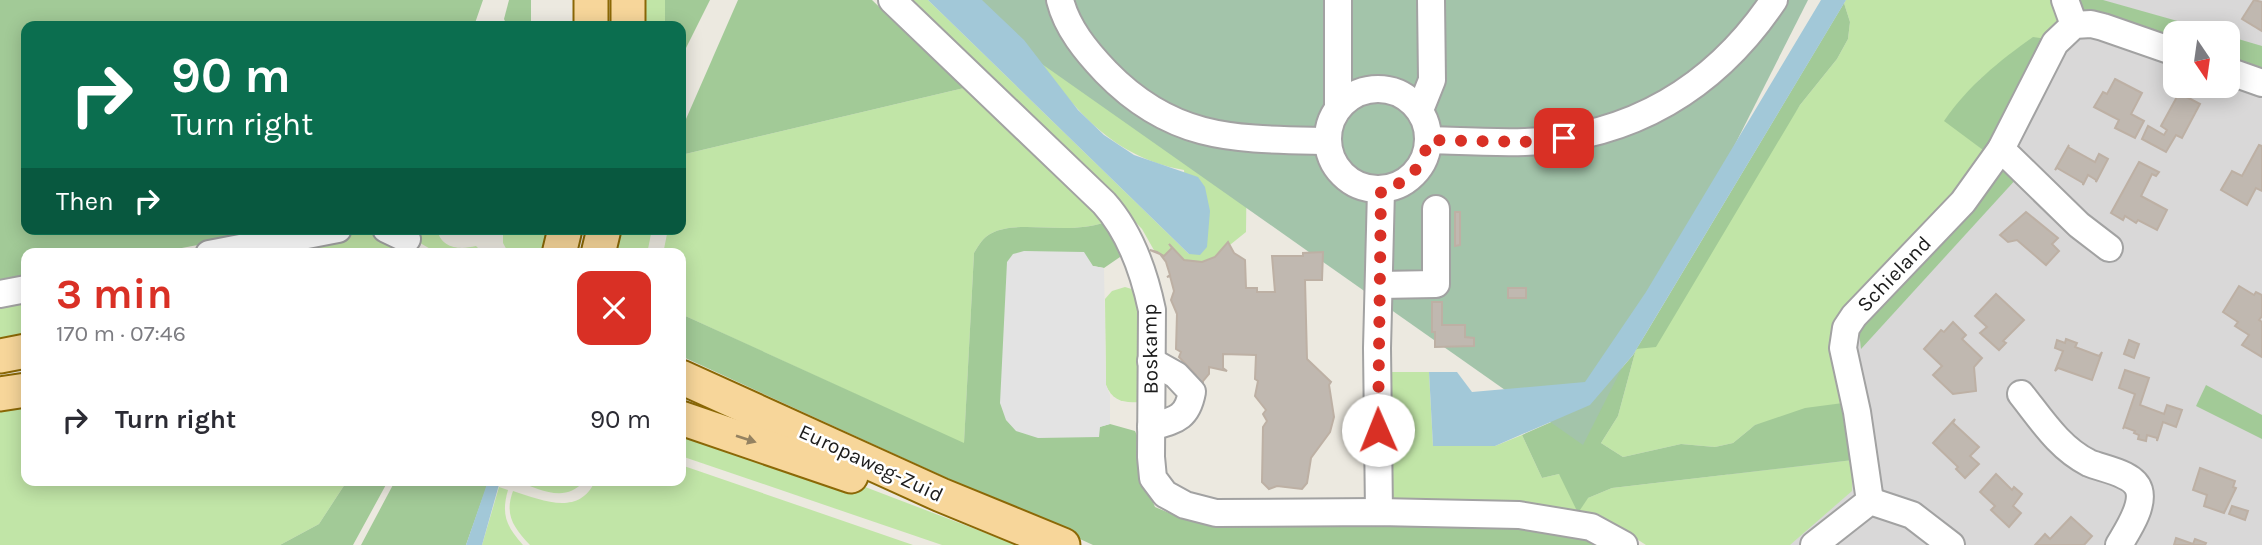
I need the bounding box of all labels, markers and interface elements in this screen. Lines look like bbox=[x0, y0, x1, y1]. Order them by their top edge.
north arrow bbox=[2163, 21, 2240, 98]
map controls bbox=[2163, 21, 2240, 98]
text: 90 m bbox=[171, 47, 291, 104]
icon: right bbox=[56, 49, 147, 140]
text: Turn right bbox=[171, 106, 313, 143]
pin bbox=[1534, 108, 1594, 168]
icon: arrive bbox=[1545, 119, 1583, 157]
icon: right bbox=[128, 182, 166, 220]
text: Then bbox=[56, 186, 114, 217]
street label: Schieland bbox=[1852, 231, 1936, 317]
text: 3 min bbox=[56, 269, 173, 319]
button: close bbox=[577, 271, 651, 345]
street label: Boskamp bbox=[1137, 303, 1163, 395]
text: 170 m · 07:46 bbox=[56, 320, 186, 347]
position arrow bbox=[1341, 393, 1415, 467]
icon: right bbox=[56, 401, 94, 439]
text: Turn right bbox=[115, 404, 236, 435]
text: 90 m bbox=[590, 404, 651, 435]
street label: Europaweg-Zuid bbox=[795, 419, 947, 507]
one-way arrow bbox=[736, 434, 757, 444]

